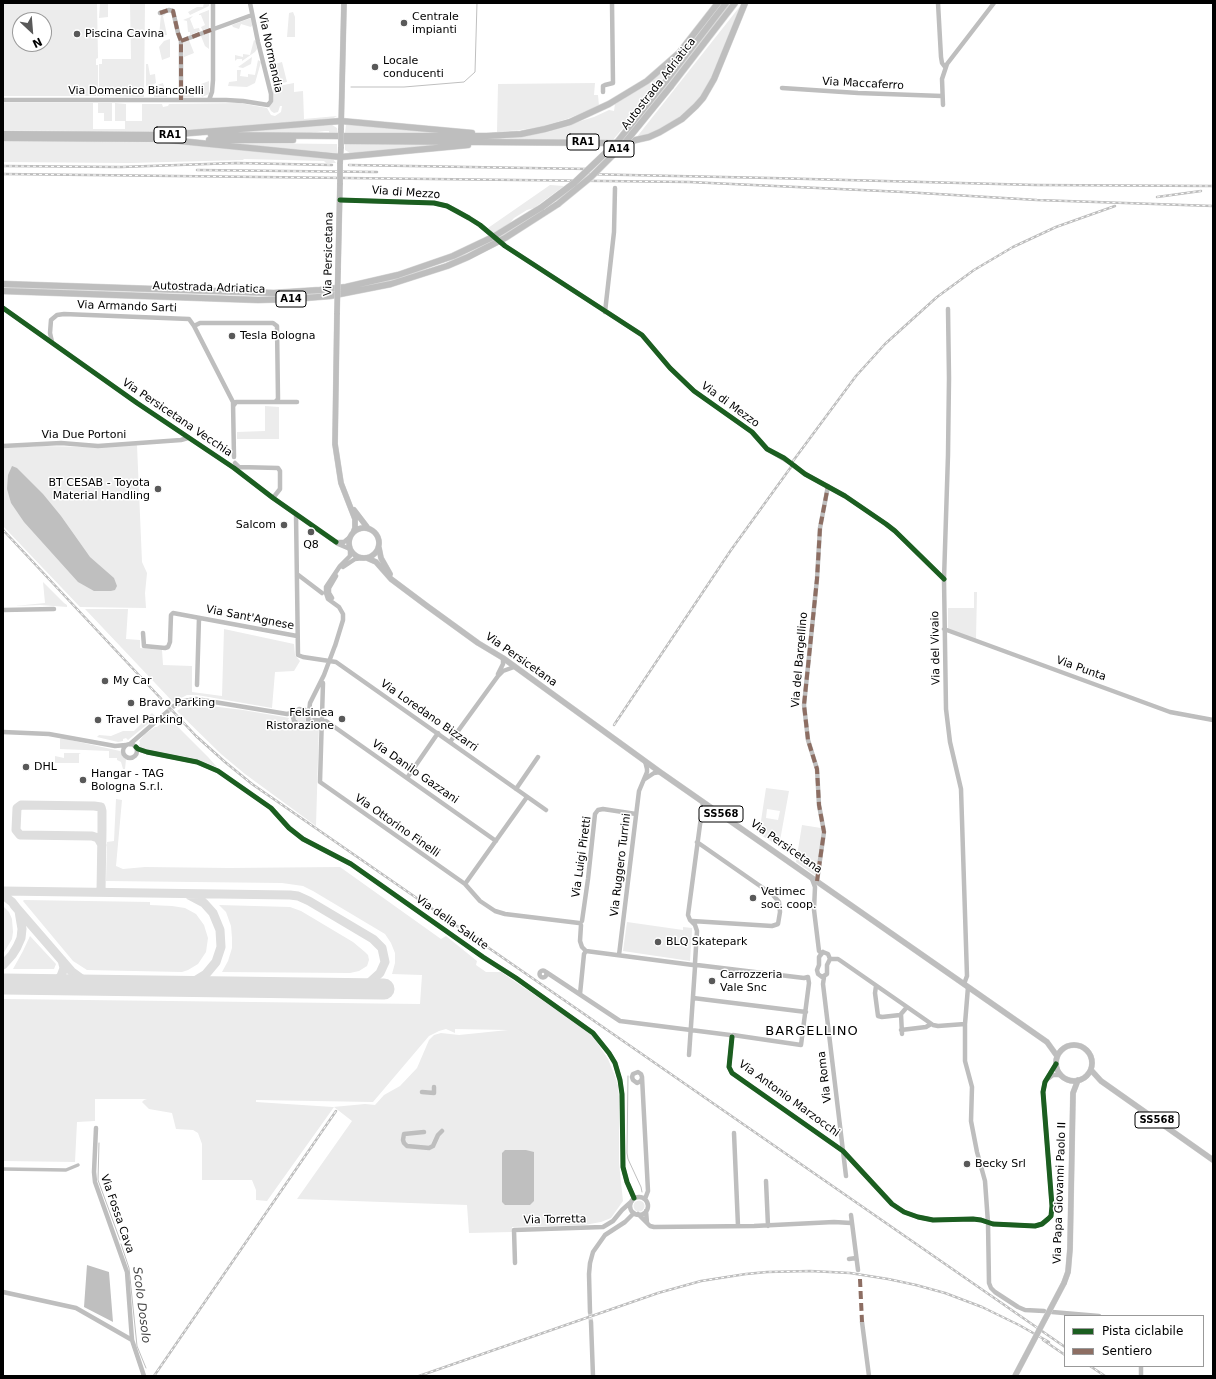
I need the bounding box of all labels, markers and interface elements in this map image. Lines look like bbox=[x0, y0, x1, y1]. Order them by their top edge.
place label: Centrale impianti bbox=[412, 10, 459, 36]
north arrow bbox=[12, 12, 52, 52]
street label: Via Normandia bbox=[255, 12, 285, 94]
marker: Centrale impianti bbox=[399, 18, 409, 28]
place label: Piscina Cavina bbox=[85, 27, 164, 41]
marker: Piscina Cavina bbox=[72, 29, 82, 39]
text: N bbox=[30, 34, 44, 50]
street label: Autostrada Adriatica bbox=[619, 35, 699, 133]
place label: Locale conducenti bbox=[383, 54, 444, 80]
marker: Locale conducenti bbox=[370, 62, 380, 72]
street label: Via Maccaferro bbox=[822, 75, 904, 93]
street label: Via Domenico Biancolelli bbox=[68, 84, 204, 98]
road number: RA1 bbox=[154, 127, 186, 143]
road number: RA1 bbox=[567, 134, 599, 150]
road number: A14 bbox=[604, 141, 634, 157]
street label: Via di Mezzo bbox=[371, 184, 441, 202]
street label: Via Persicetana bbox=[322, 212, 336, 296]
street label: Autostrada Adriatica bbox=[152, 279, 266, 297]
road number: A14 bbox=[276, 291, 306, 307]
street label: Via Armando Sarti bbox=[77, 299, 177, 315]
place label: Tesla Bologna bbox=[240, 329, 315, 343]
marker: Tesla Bologna bbox=[227, 331, 237, 341]
street label: Via Persicetana Vecchia bbox=[119, 376, 235, 460]
street label: Via di Mezzo bbox=[698, 379, 762, 431]
street label: Via Due Portoni bbox=[42, 428, 126, 442]
place label: BT CESAB - Toyota Material Handling bbox=[49, 476, 150, 502]
marker: BT CESAB - Toyota Material Handling bbox=[153, 484, 163, 494]
place label: Salcom bbox=[236, 518, 276, 532]
marker: Salcom bbox=[279, 520, 289, 530]
marker: Q8 bbox=[306, 527, 316, 537]
place label: Q8 bbox=[303, 538, 319, 552]
street label: Via Sant'Agnese bbox=[205, 603, 295, 633]
street label: Via del Vivaio bbox=[929, 611, 943, 685]
street label: Via del Bargellino bbox=[789, 612, 811, 708]
street label: Via Persicetana bbox=[483, 630, 559, 690]
street label: Via Punta bbox=[1054, 654, 1108, 684]
place label: My Car bbox=[113, 674, 151, 688]
marker: My Car bbox=[100, 676, 110, 686]
street label: Via Loredano Bizzarri bbox=[378, 677, 480, 755]
place label: Bravo Parking bbox=[139, 696, 215, 710]
marker: Bravo Parking bbox=[126, 698, 136, 708]
place label: Felsinea Ristorazione bbox=[266, 706, 334, 732]
place label: Travel Parking bbox=[106, 713, 183, 727]
marker: Felsinea Ristorazione bbox=[337, 714, 347, 724]
marker: Travel Parking bbox=[93, 715, 103, 725]
street label: Via Danilo Gazzani bbox=[369, 737, 461, 807]
place label: DHL bbox=[34, 760, 57, 774]
marker: DHL bbox=[21, 762, 31, 772]
place label: Hangar - TAG Bologna S.r.l. bbox=[91, 767, 164, 793]
marker: Hangar - TAG Bologna S.r.l. bbox=[78, 775, 88, 785]
street label: Via Ottorino Finelli bbox=[352, 792, 442, 860]
road number: SS568 bbox=[699, 806, 743, 822]
street label: Via Ruggero Turrini bbox=[608, 813, 634, 917]
street label: Via Luigi Piretti bbox=[570, 815, 594, 899]
street label: Via Persicetana bbox=[748, 817, 824, 877]
place label: Vetimec soc. coop. bbox=[761, 885, 816, 911]
street label: Via della Salute bbox=[413, 893, 491, 953]
marker: Vetimec soc. coop. bbox=[748, 893, 758, 903]
place label: BLQ Skatepark bbox=[666, 935, 747, 949]
marker: BLQ Skatepark bbox=[653, 937, 663, 947]
place label: Carrozzeria Vale Snc bbox=[720, 968, 782, 994]
marker: Carrozzeria Vale Snc bbox=[707, 976, 717, 986]
district label: BARGELLINO bbox=[765, 1024, 859, 1040]
street label: Via Roma bbox=[815, 1050, 835, 1104]
street label: Via Antonio Marzocchi bbox=[736, 1058, 842, 1140]
road number: SS568 bbox=[1135, 1112, 1179, 1128]
street label: Via Papa Giovanni Paolo II bbox=[1051, 1122, 1069, 1264]
place label: Becky Srl bbox=[975, 1157, 1026, 1171]
marker: Becky Srl bbox=[962, 1159, 972, 1169]
street label: Via Fossa Cava bbox=[97, 1173, 137, 1255]
street label: Via Torretta bbox=[523, 1213, 587, 1227]
water label: Scolo Dosolo bbox=[129, 1266, 153, 1344]
legend bbox=[1064, 1315, 1204, 1367]
text: Pista ciclabile bbox=[1102, 1324, 1183, 1338]
text: Sentiero bbox=[1102, 1344, 1152, 1358]

